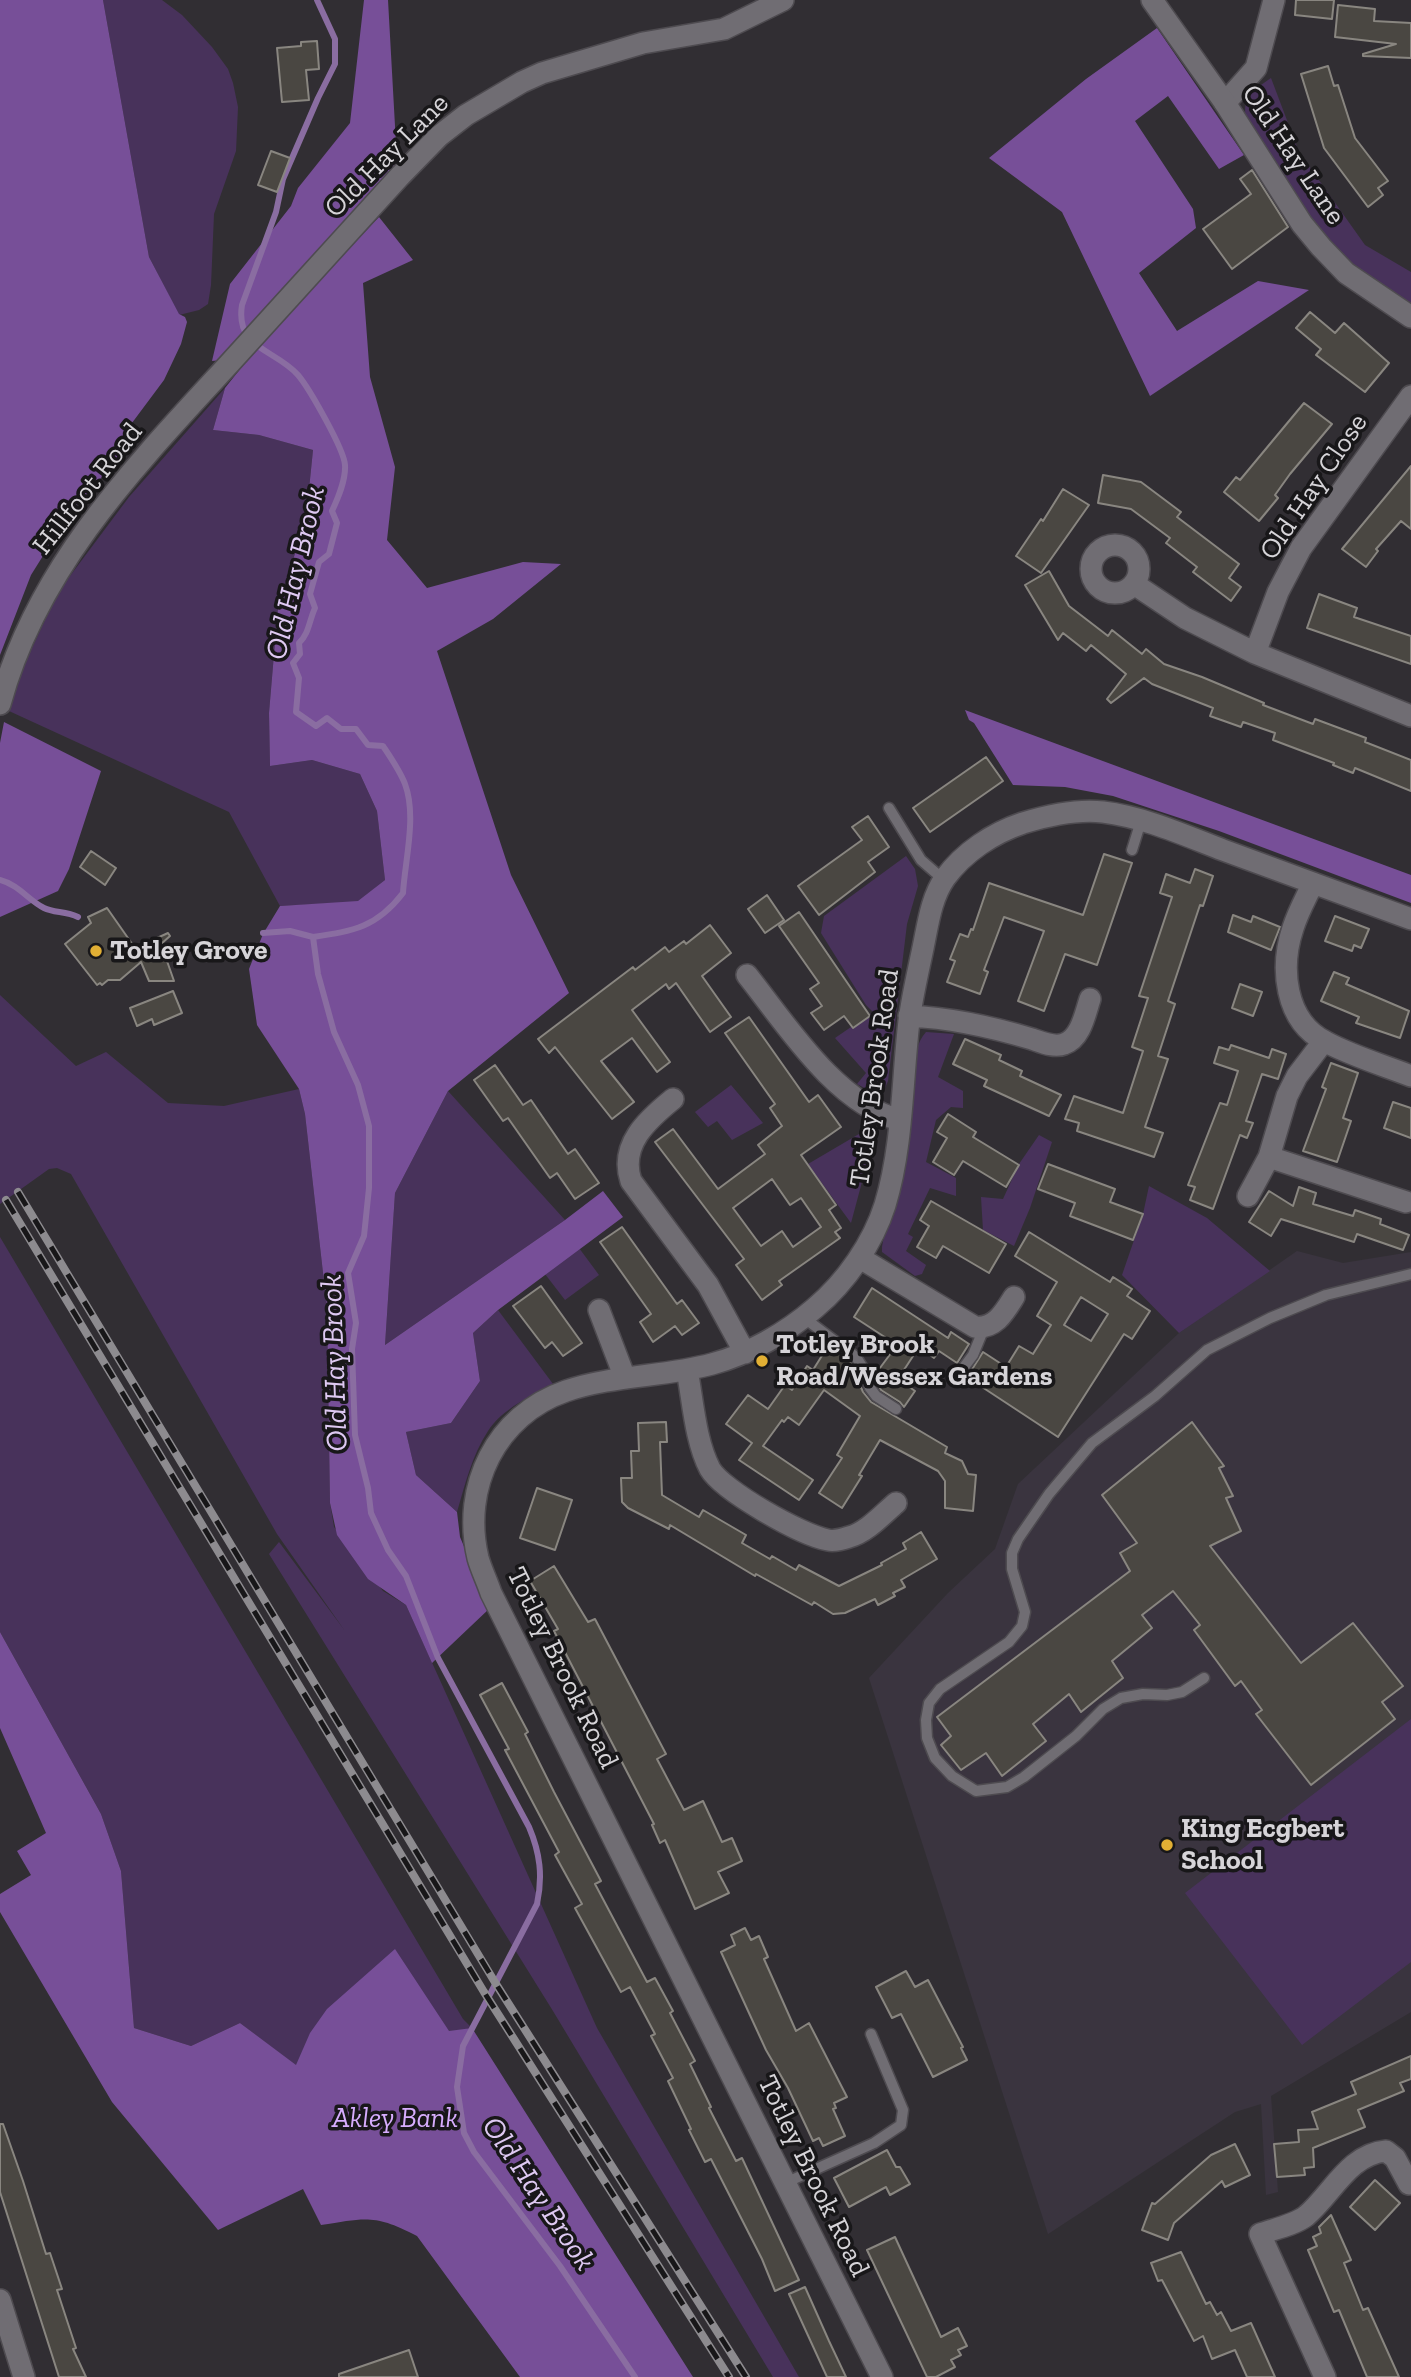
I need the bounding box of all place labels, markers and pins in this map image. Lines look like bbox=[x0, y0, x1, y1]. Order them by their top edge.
place label: Totley Grove bbox=[110, 934, 267, 968]
marker: Totley Grove bbox=[88, 943, 104, 959]
place label: Totley Brook Road/Wessex Gardens bbox=[776, 1328, 1053, 1394]
marker: Totley Brook Road/Wessex Gardens bbox=[754, 1353, 770, 1369]
place label: King Ecgbert School bbox=[1181, 1812, 1344, 1878]
marker: King Ecgbert School bbox=[1159, 1837, 1175, 1853]

